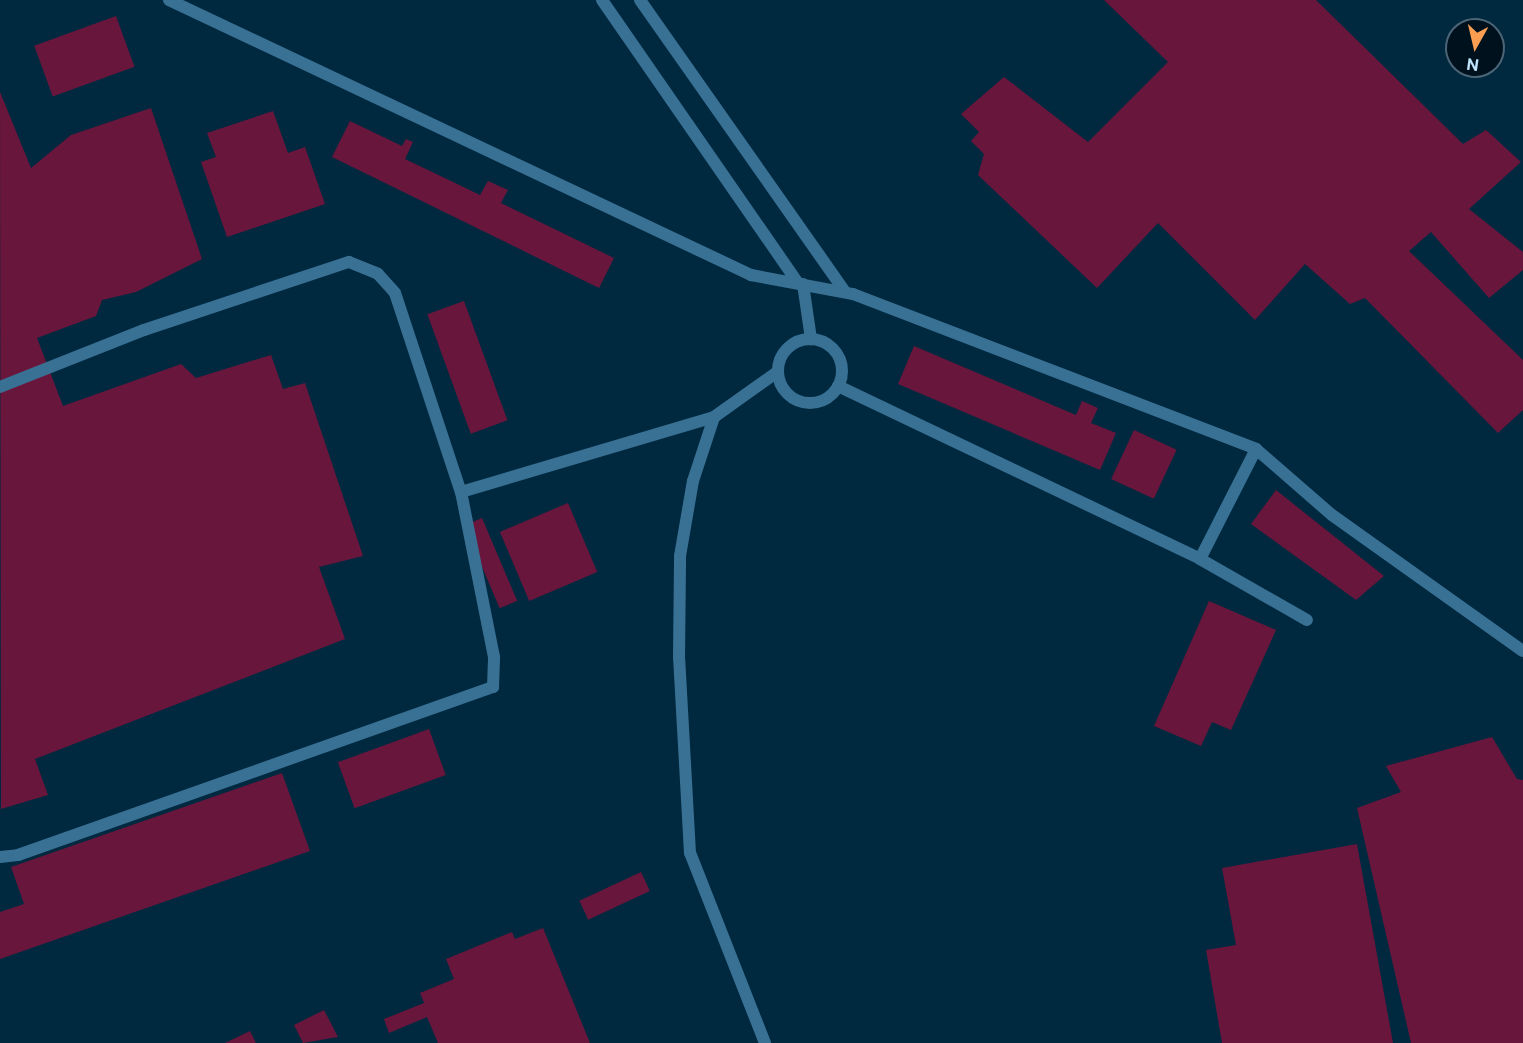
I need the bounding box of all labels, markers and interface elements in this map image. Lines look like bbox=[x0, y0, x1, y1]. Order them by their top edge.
north arrow bbox=[1445, 18, 1505, 78]
text: N bbox=[1465, 54, 1480, 75]

